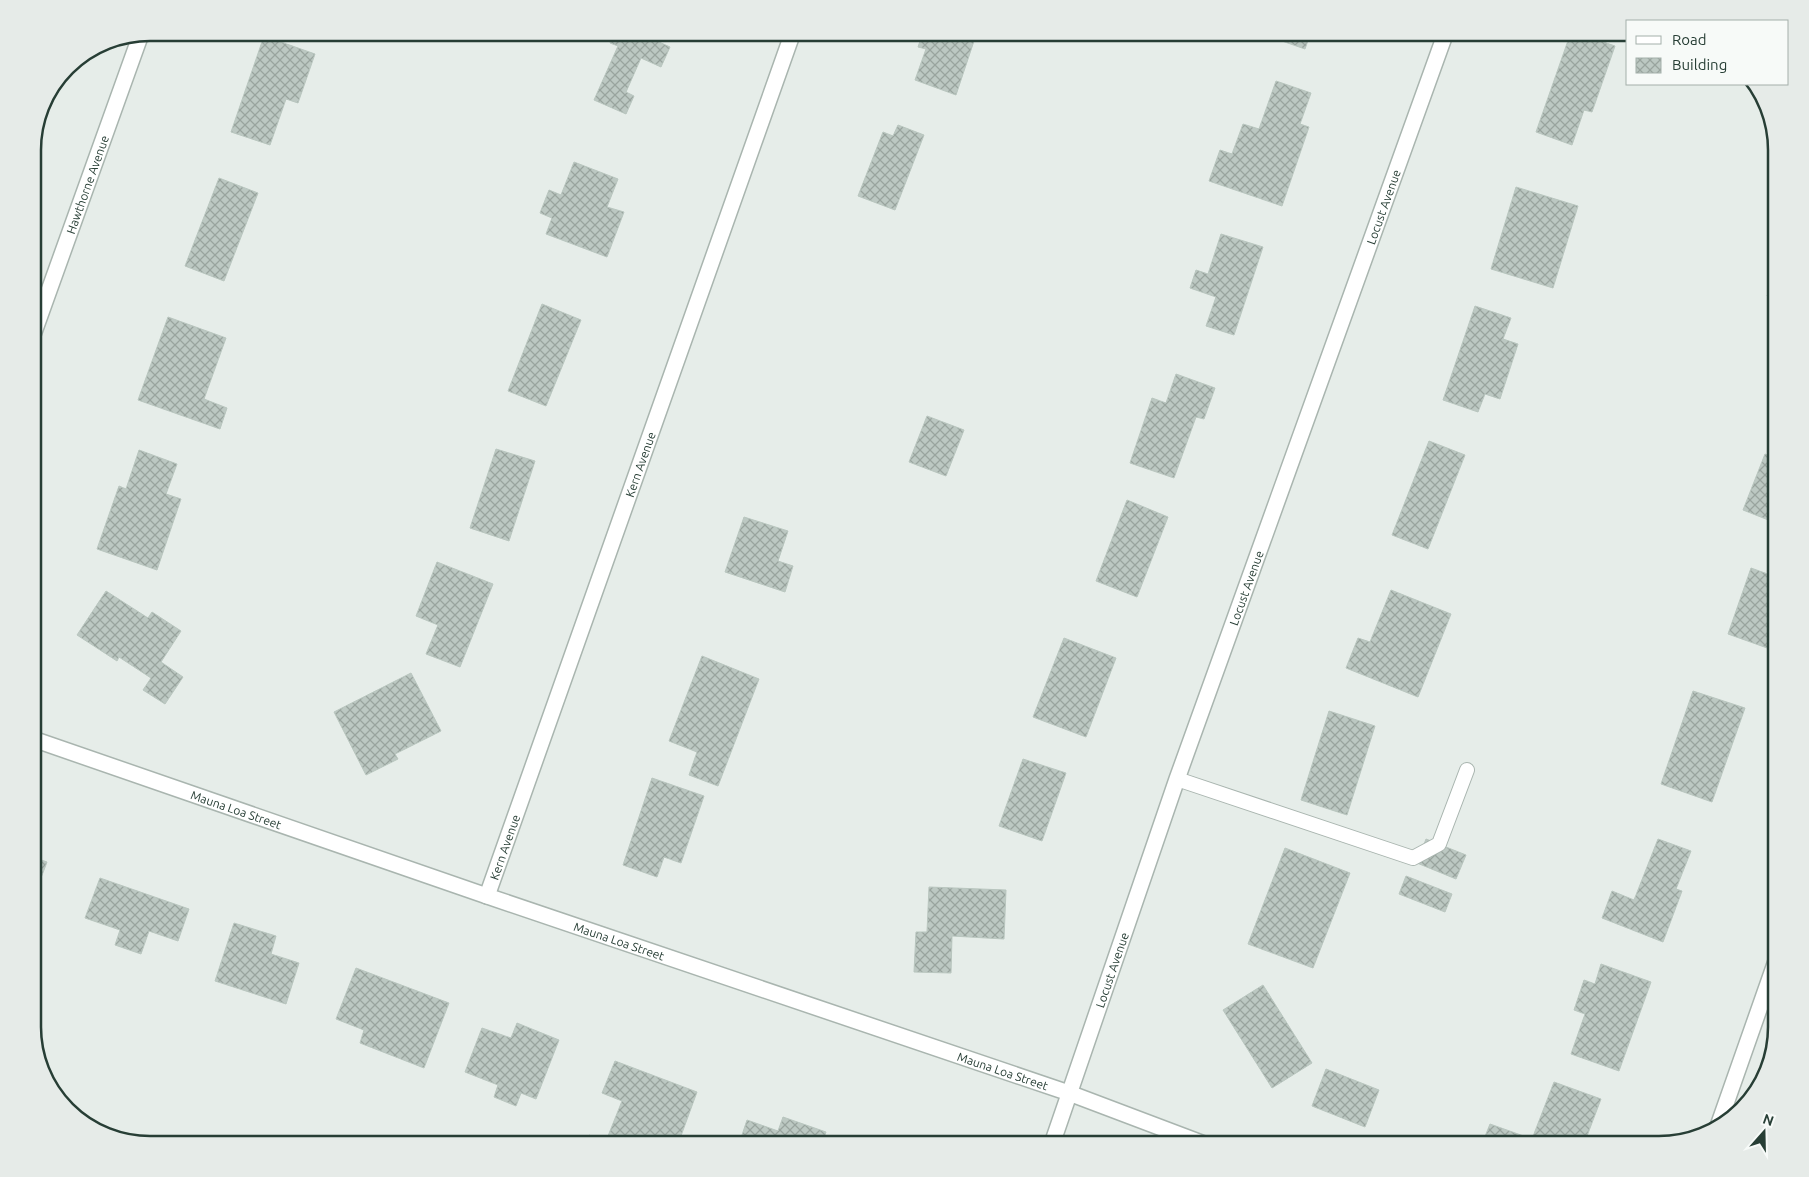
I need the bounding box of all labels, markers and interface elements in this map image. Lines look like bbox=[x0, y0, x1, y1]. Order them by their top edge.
legend bbox=[1626, 20, 1789, 85]
text: Road bbox=[1672, 31, 1707, 48]
text: Building bbox=[1672, 56, 1727, 73]
street label: Hawthorne Avenue bbox=[63, 133, 111, 235]
street label: Locust Avenue bbox=[1364, 168, 1403, 246]
street label: Kern Avenue bbox=[622, 430, 657, 499]
street label: Locust Avenue bbox=[1226, 549, 1265, 627]
street label: Mauna Loa Street bbox=[189, 788, 283, 831]
street label: Kern Avenue bbox=[487, 813, 522, 881]
street label: Mauna Loa Street bbox=[572, 919, 667, 962]
street label: Locust Avenue bbox=[1093, 931, 1131, 1009]
street label: Mauna Loa Street bbox=[956, 1049, 1050, 1092]
north arrow bbox=[1739, 1107, 1789, 1157]
text: N bbox=[1761, 1110, 1776, 1129]

